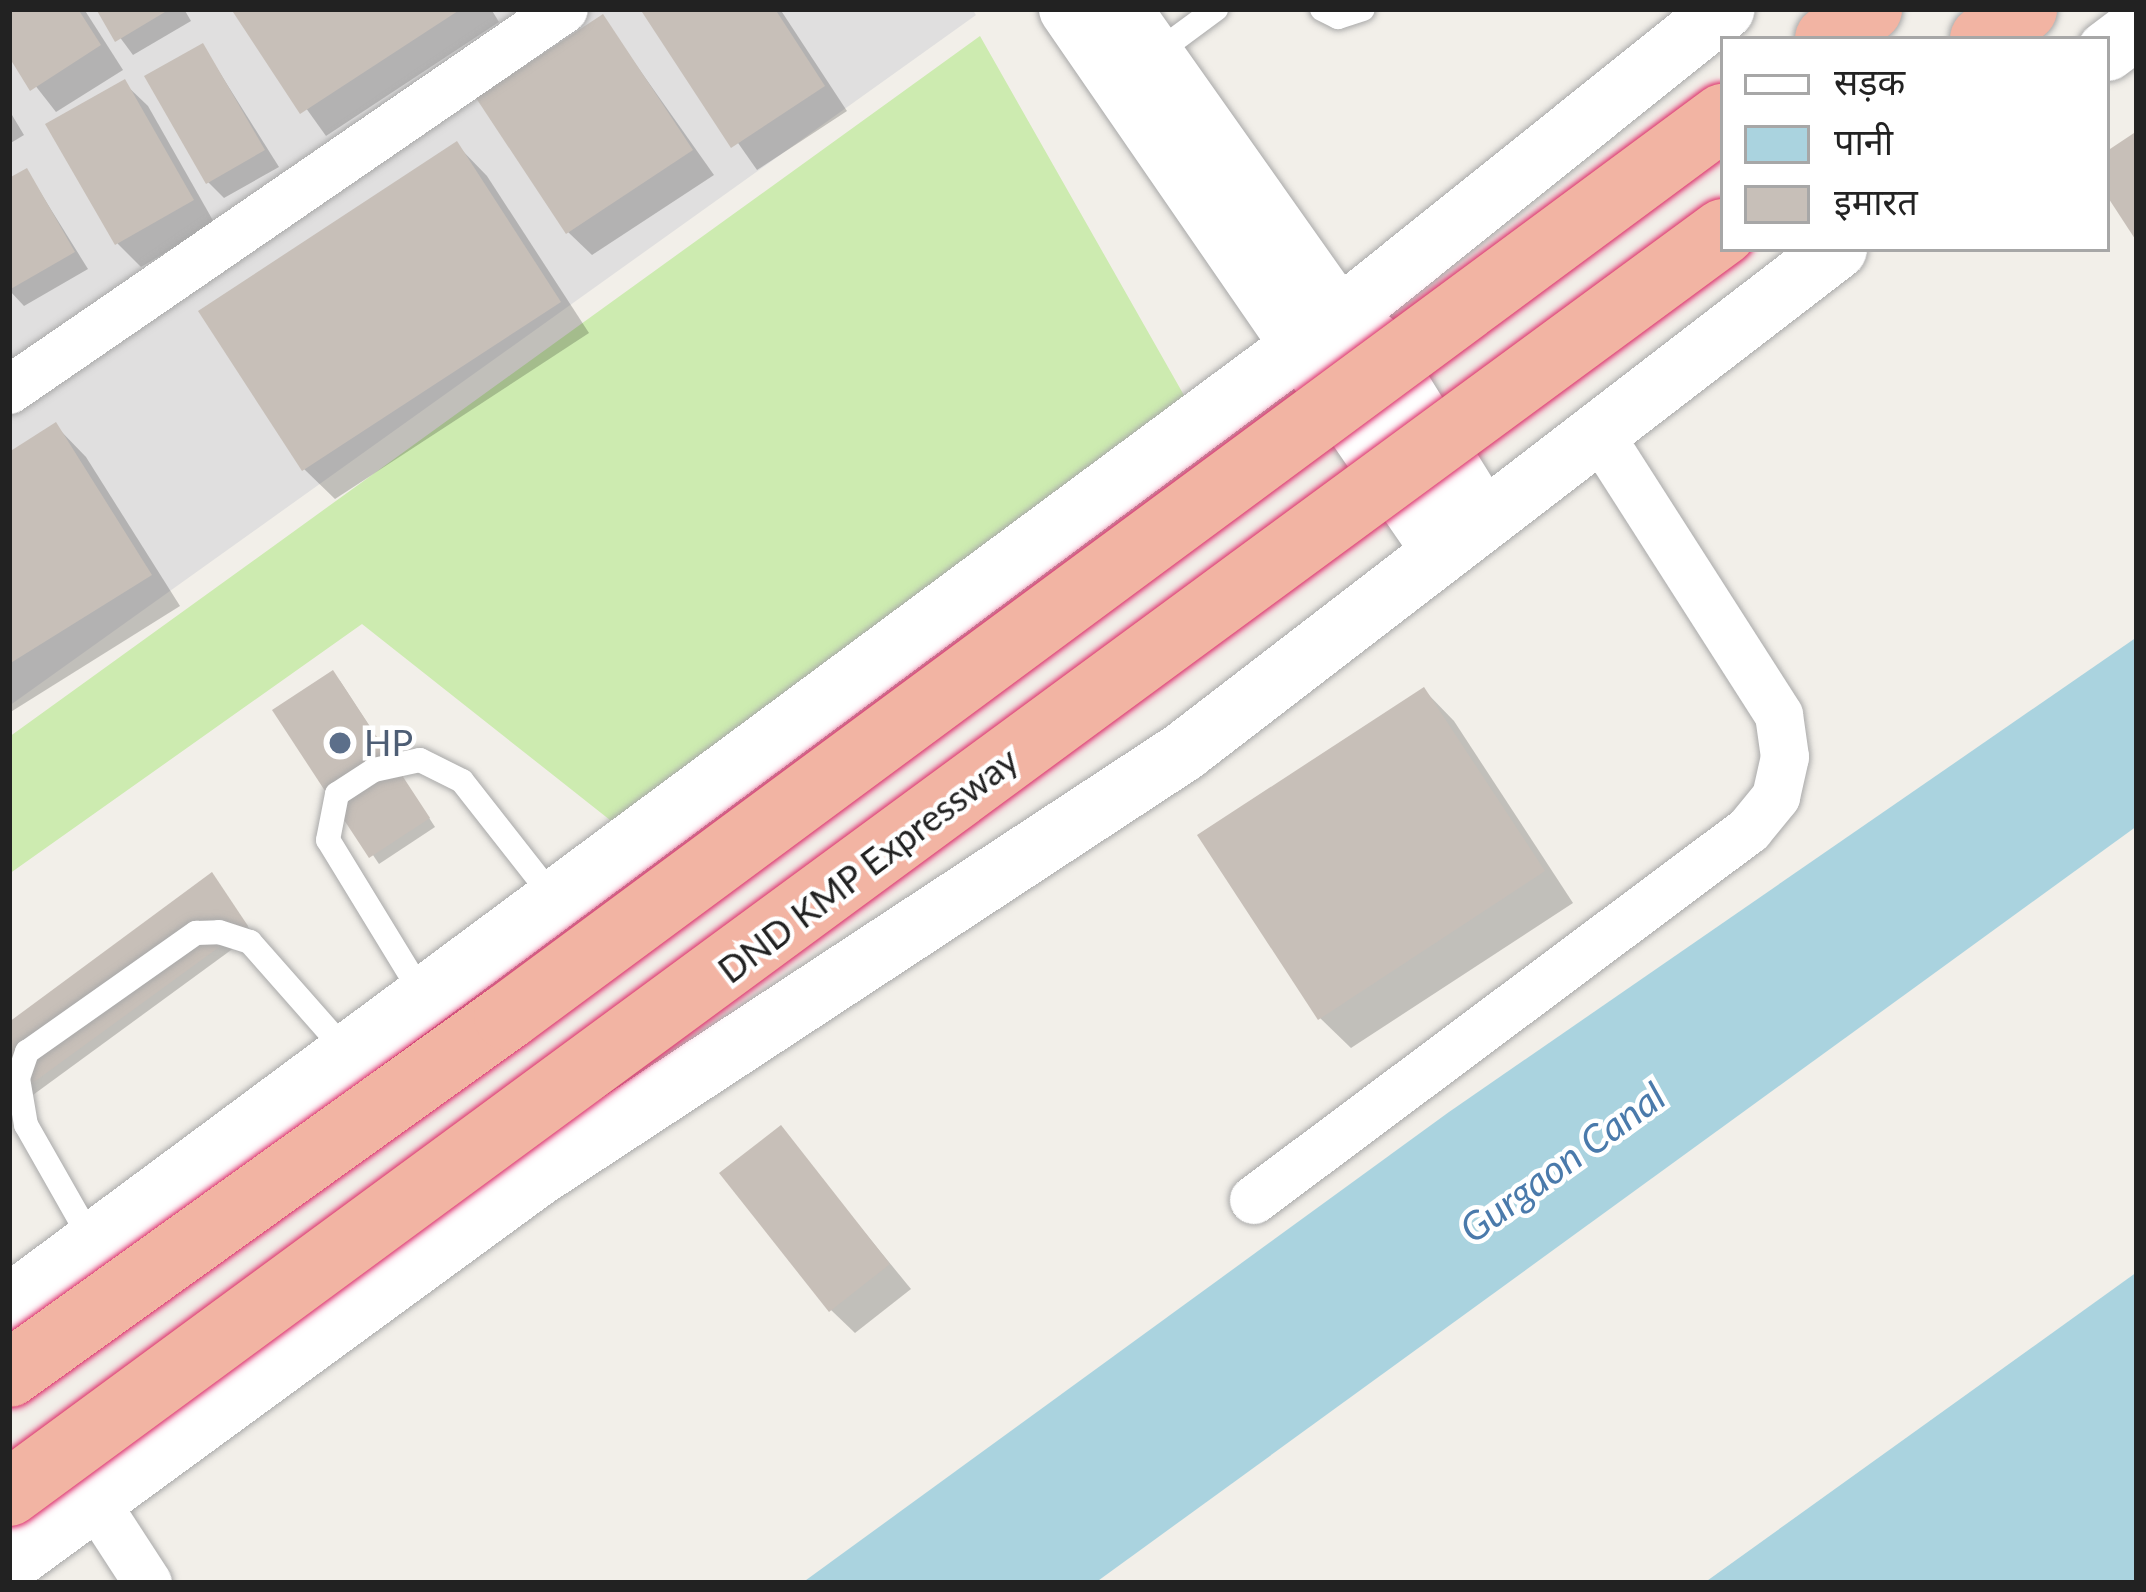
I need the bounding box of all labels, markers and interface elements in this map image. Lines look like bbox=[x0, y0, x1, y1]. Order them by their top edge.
legend bbox=[1720, 36, 2110, 252]
text: सड़क bbox=[1834, 59, 1905, 103]
text: पानी bbox=[1834, 119, 1893, 163]
text: इमारत bbox=[1834, 179, 1918, 223]
place label: HP bbox=[364, 721, 413, 765]
marker: HP bbox=[327, 730, 353, 756]
street label: DND KMP Expressway bbox=[709, 738, 1027, 992]
water label: Gurgaon Canal bbox=[1451, 1072, 1673, 1252]

